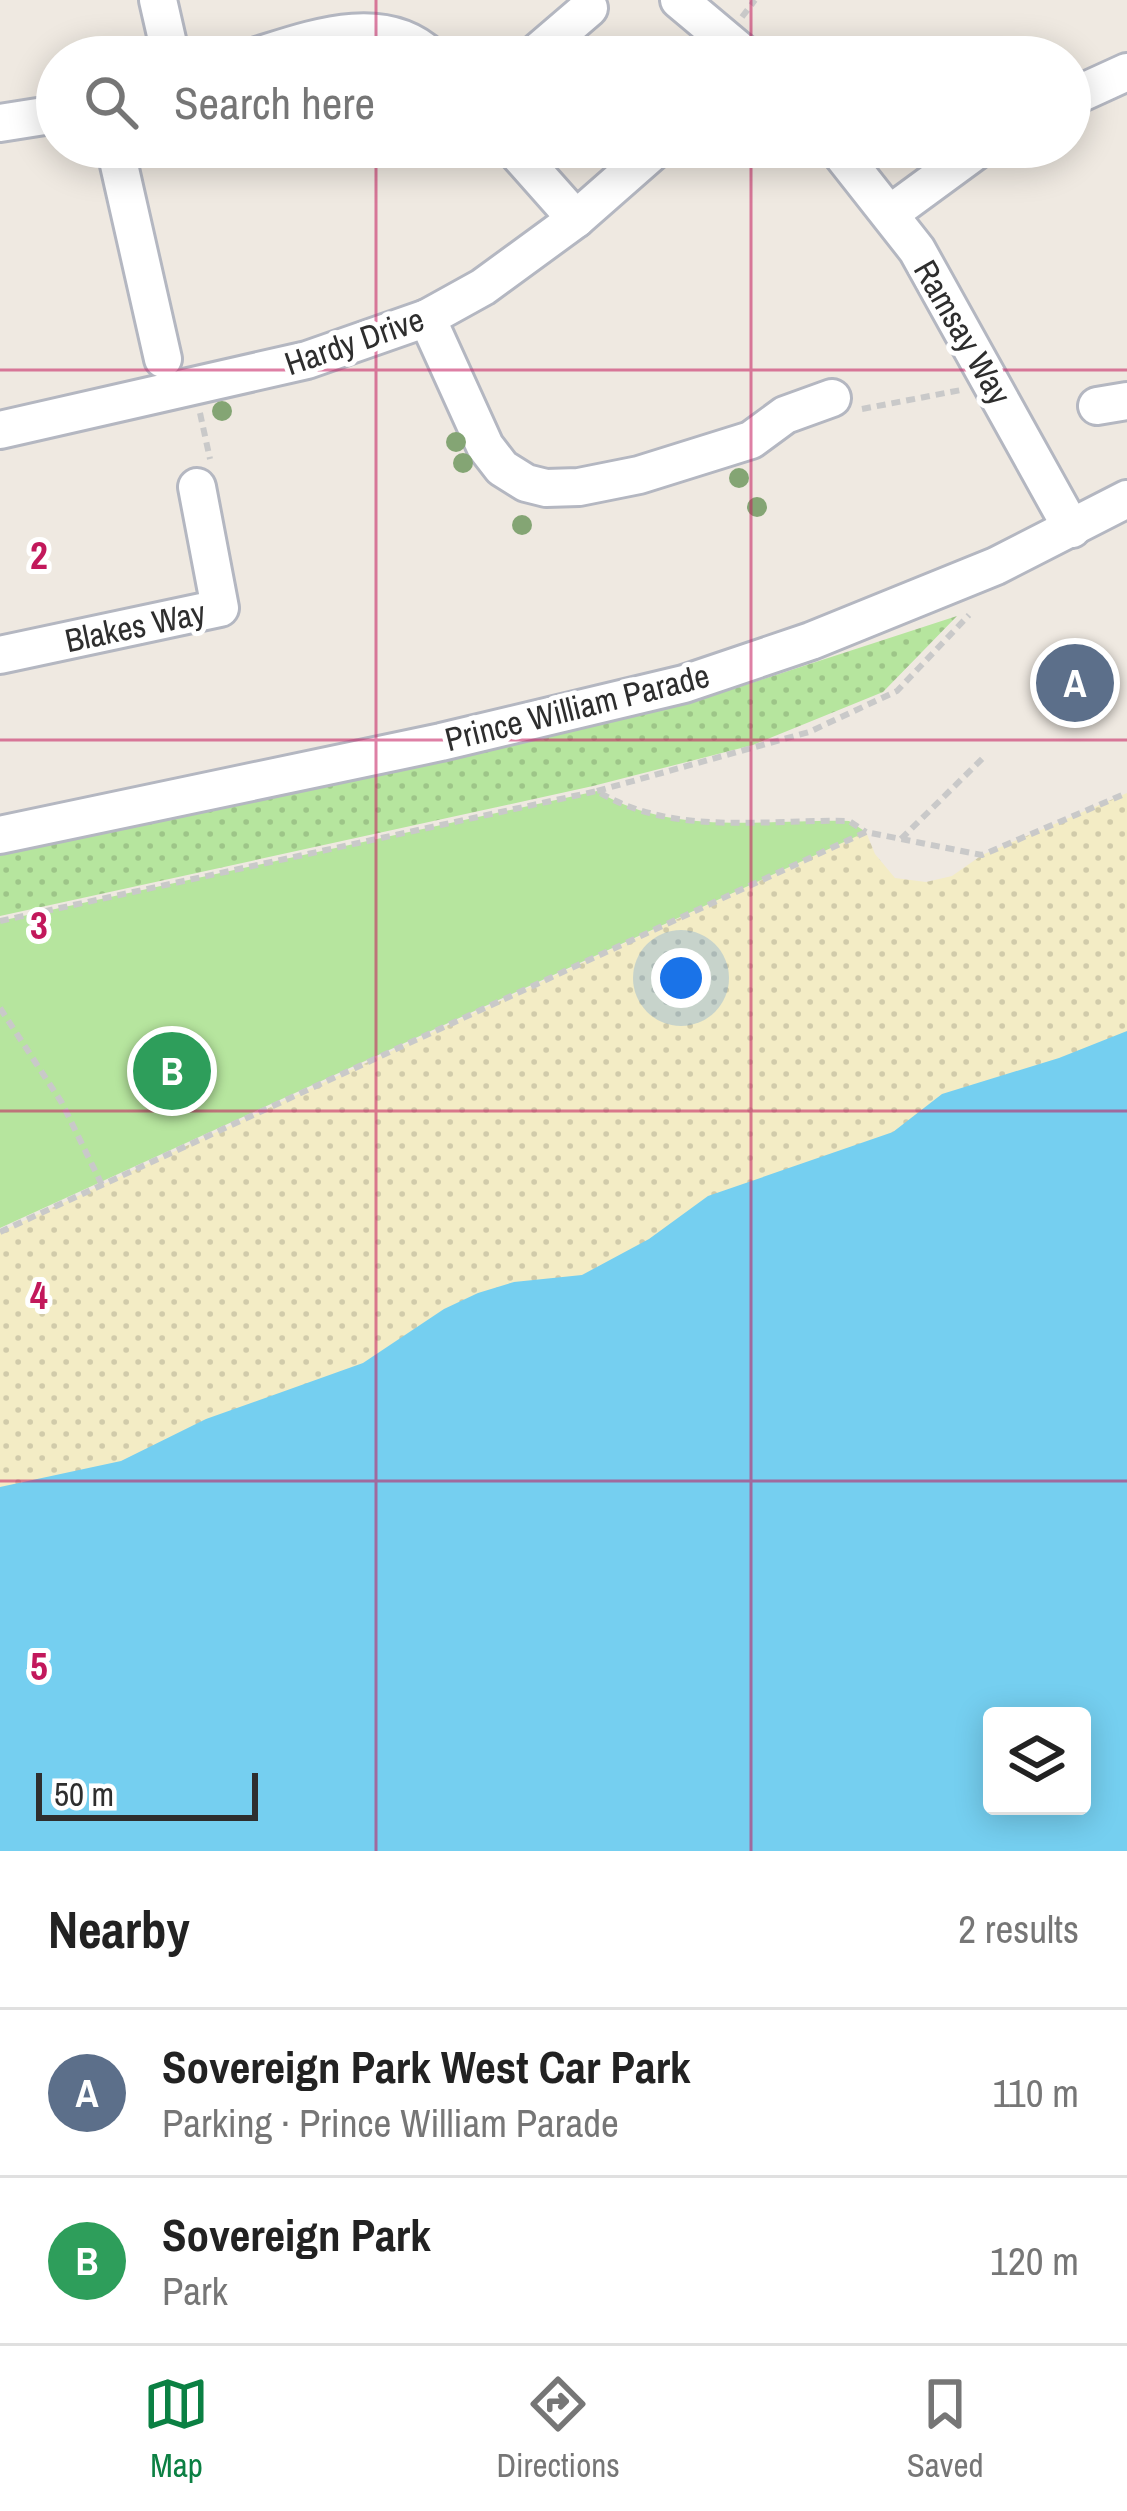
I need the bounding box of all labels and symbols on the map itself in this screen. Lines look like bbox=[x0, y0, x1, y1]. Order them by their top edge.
street label: Ramsay Way bbox=[904, 252, 1022, 413]
street label: Hardy Drive bbox=[279, 297, 429, 385]
text: 2 bbox=[30, 529, 48, 581]
street label: Blakes Way bbox=[61, 590, 209, 662]
pin: A bbox=[1036, 638, 1114, 728]
street label: Prince William Parade bbox=[440, 653, 714, 761]
text: 3 bbox=[30, 899, 48, 951]
your location bbox=[651, 948, 711, 1008]
pin: B bbox=[133, 1026, 211, 1116]
text: 4 bbox=[30, 1269, 48, 1321]
text: 5 bbox=[30, 1640, 48, 1692]
scale bar bbox=[36, 1767, 258, 1820]

